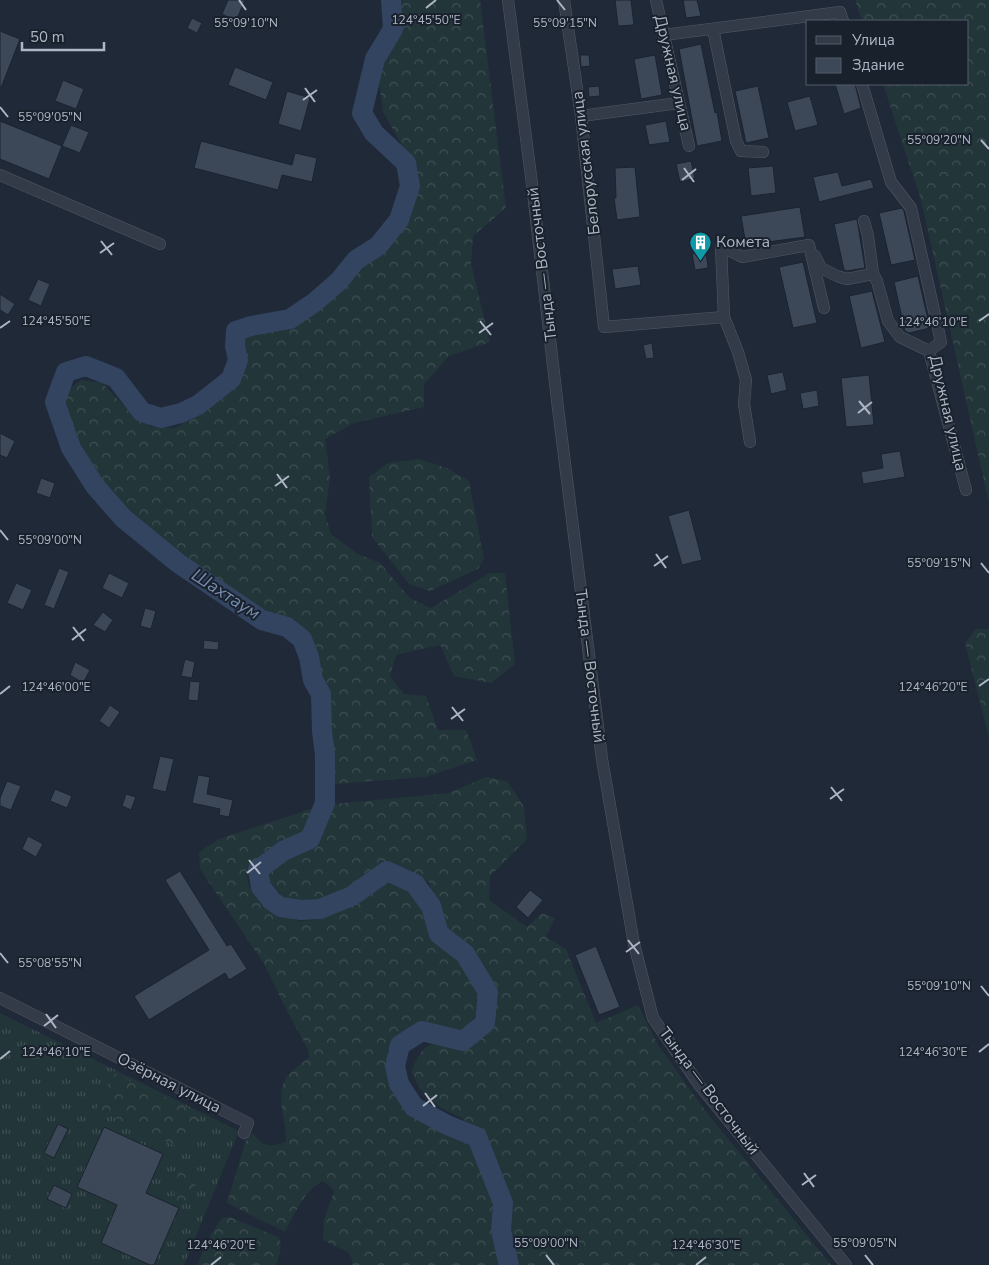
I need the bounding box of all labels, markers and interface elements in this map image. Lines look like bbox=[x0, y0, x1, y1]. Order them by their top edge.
text: 124°45'50"E bbox=[391, 12, 461, 28]
street label: Дружная улица bbox=[649, 13, 697, 133]
text: 55°09'10"N bbox=[214, 15, 278, 31]
text: 55°09'15"N bbox=[533, 15, 597, 31]
scale bar bbox=[22, 20, 105, 52]
legend bbox=[806, 20, 969, 85]
text: 50 m bbox=[30, 27, 65, 47]
text: Улица bbox=[851, 30, 895, 50]
text: Здание bbox=[852, 55, 904, 75]
street label: Белорусская улица bbox=[566, 90, 606, 236]
text: 55°09'05"N bbox=[18, 109, 82, 125]
text: 55°09'20"N bbox=[907, 132, 971, 148]
street label: Тында — Восточный bbox=[522, 186, 562, 342]
building icon: Комета bbox=[688, 230, 712, 261]
place label: Комета bbox=[716, 231, 770, 253]
text: 124°45'50"E bbox=[21, 313, 91, 329]
text: 124°46'10"E bbox=[898, 314, 968, 330]
street label: Дружная улица bbox=[924, 353, 972, 473]
text: 55°09'00"N bbox=[18, 532, 82, 548]
text: 55°09'15"N bbox=[907, 555, 971, 571]
water label: Шахтаум bbox=[187, 563, 265, 625]
street label: Тында — Восточный bbox=[570, 588, 610, 744]
text: 124°46'00"E bbox=[21, 679, 91, 695]
text: 124°46'20"E bbox=[898, 679, 968, 695]
text: 55°08'55"N bbox=[18, 955, 82, 971]
text: 55°09'10"N bbox=[907, 978, 971, 994]
street label: Тында — Восточный bbox=[654, 1023, 764, 1159]
text: 124°46'10"E bbox=[21, 1044, 91, 1060]
text: 124°46'30"E bbox=[898, 1044, 968, 1060]
street label: Озёрная улица bbox=[113, 1047, 225, 1119]
text: 55°09'00"N bbox=[514, 1235, 578, 1251]
text: 55°09'05"N bbox=[833, 1235, 897, 1251]
text: 124°46'20"E bbox=[186, 1237, 256, 1253]
text: 124°46'30"E bbox=[671, 1237, 741, 1253]

